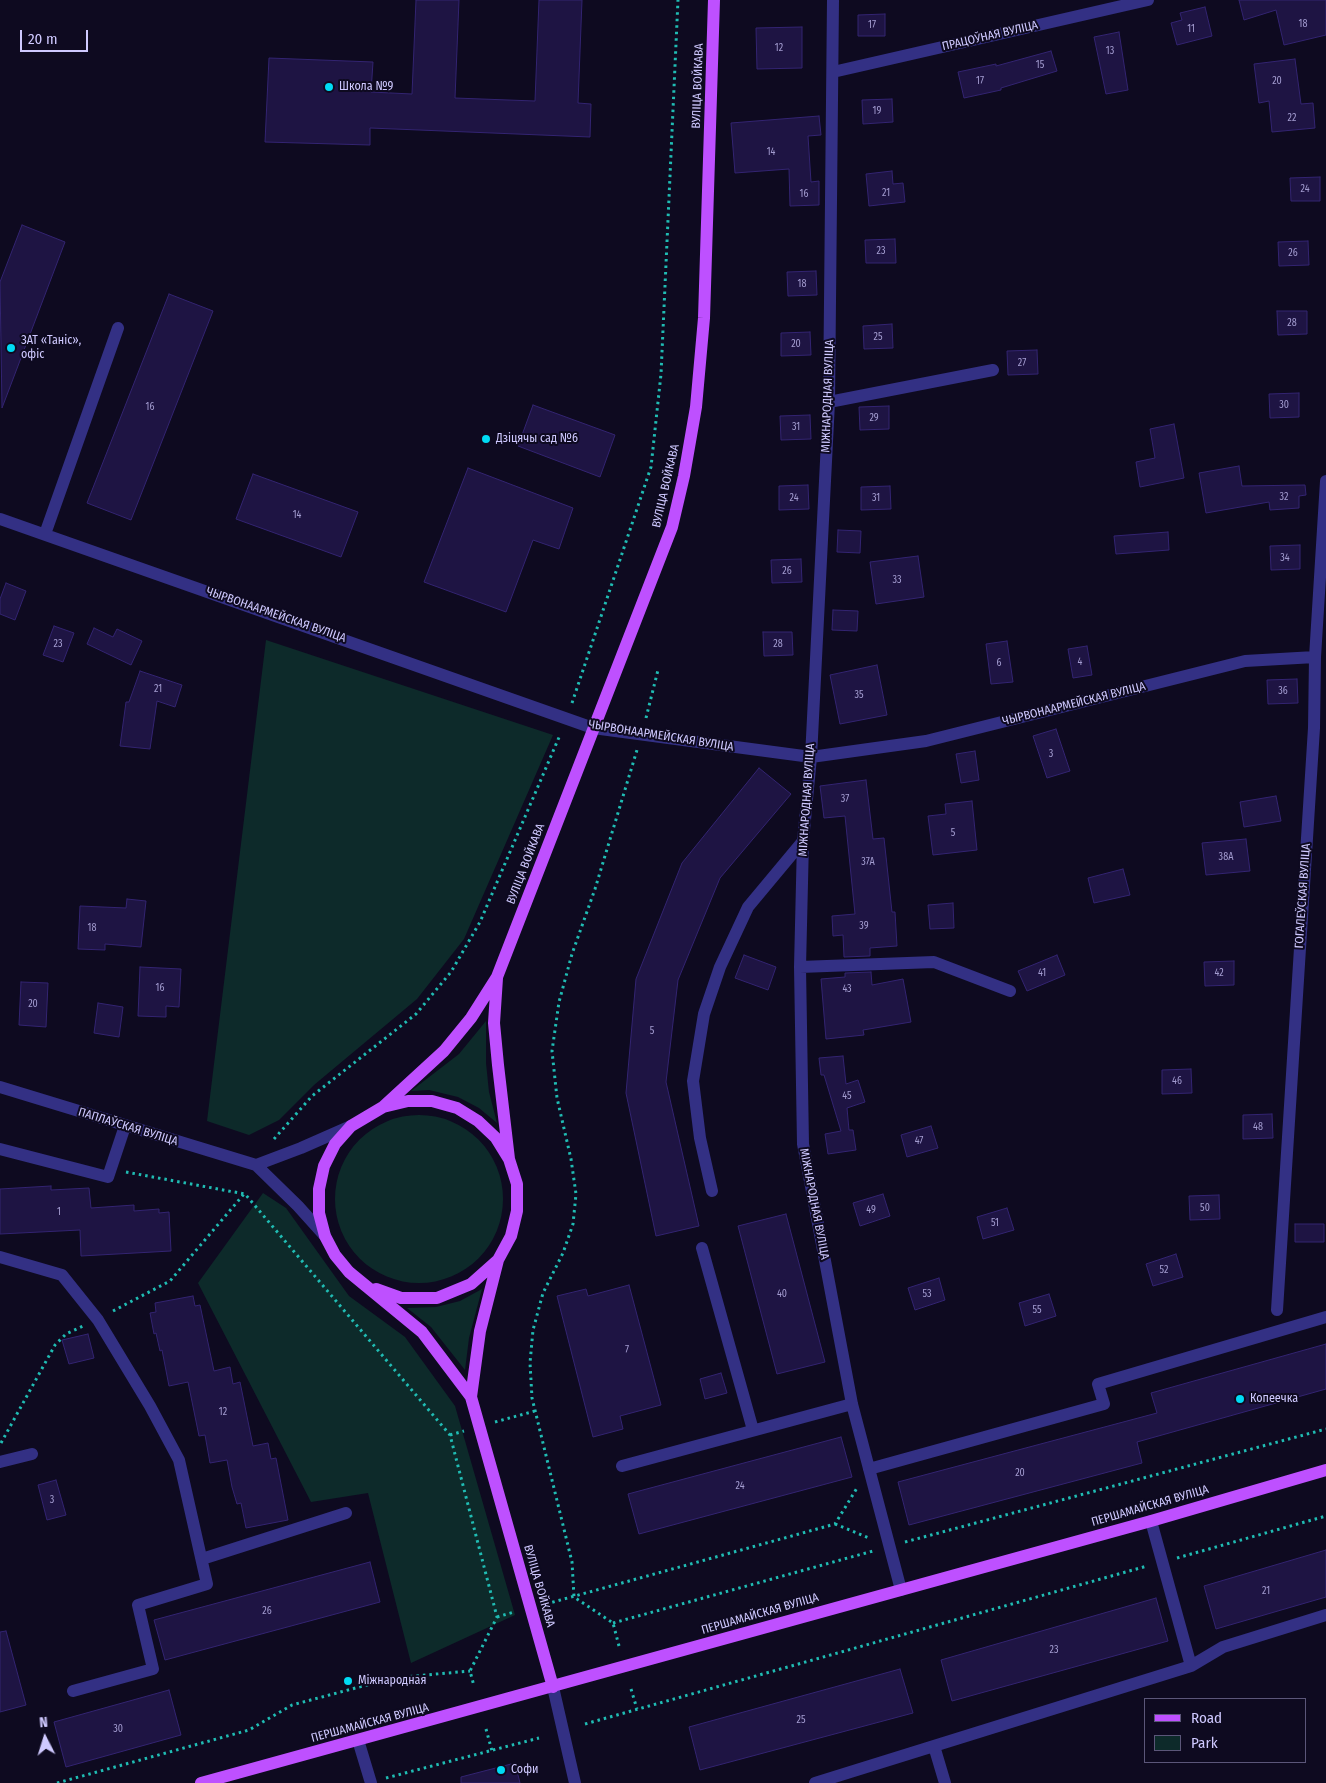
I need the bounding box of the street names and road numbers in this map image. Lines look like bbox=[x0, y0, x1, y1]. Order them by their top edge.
street label: ПРАЦОЎНАЯ ВУЛІЦА bbox=[941, 18, 1039, 54]
street label: ВУЛІЦА ВОЙКАВА bbox=[689, 43, 707, 129]
street label: МІЖНАРОДНАЯ ВУЛІЦА bbox=[819, 339, 837, 453]
street label: ВУЛІЦА ВОЙКАВА bbox=[649, 443, 683, 529]
street label: ЧЫРВОНААРМЕЙСКАЯ ВУЛІЦА bbox=[204, 584, 348, 646]
street label: ЧЫРВОНААРМЕЙСКАЯ ВУЛІЦА bbox=[1001, 679, 1147, 729]
street label: ЧЫРВОНААРМЕЙСКАЯ ВУЛІЦА bbox=[587, 717, 735, 755]
street label: МІЖНАРОДНАЯ ВУЛІЦА bbox=[796, 743, 818, 857]
street label: ВУЛІЦА ВОЙКАВА bbox=[504, 822, 548, 906]
street label: ГОГАЛЕЎСКАЯ ВУЛІЦА bbox=[1292, 843, 1314, 949]
street label: ПАПЛАЎСКАЯ ВУЛІЦА bbox=[76, 1105, 180, 1149]
street label: МІЖНАРОДНАЯ ВУЛІЦА bbox=[796, 1147, 832, 1261]
street label: ПЕРШАМАЙСКАЯ ВУЛІЦА bbox=[1090, 1482, 1210, 1530]
street label: ВУЛІЦА ВОЙКАВА bbox=[520, 1543, 558, 1629]
street label: ПЕРШАМАЙСКАЯ ВУЛІЦА bbox=[700, 1590, 820, 1638]
street label: ПЕРШАМАЙСКАЯ ВУЛІЦА bbox=[310, 1700, 430, 1746]

